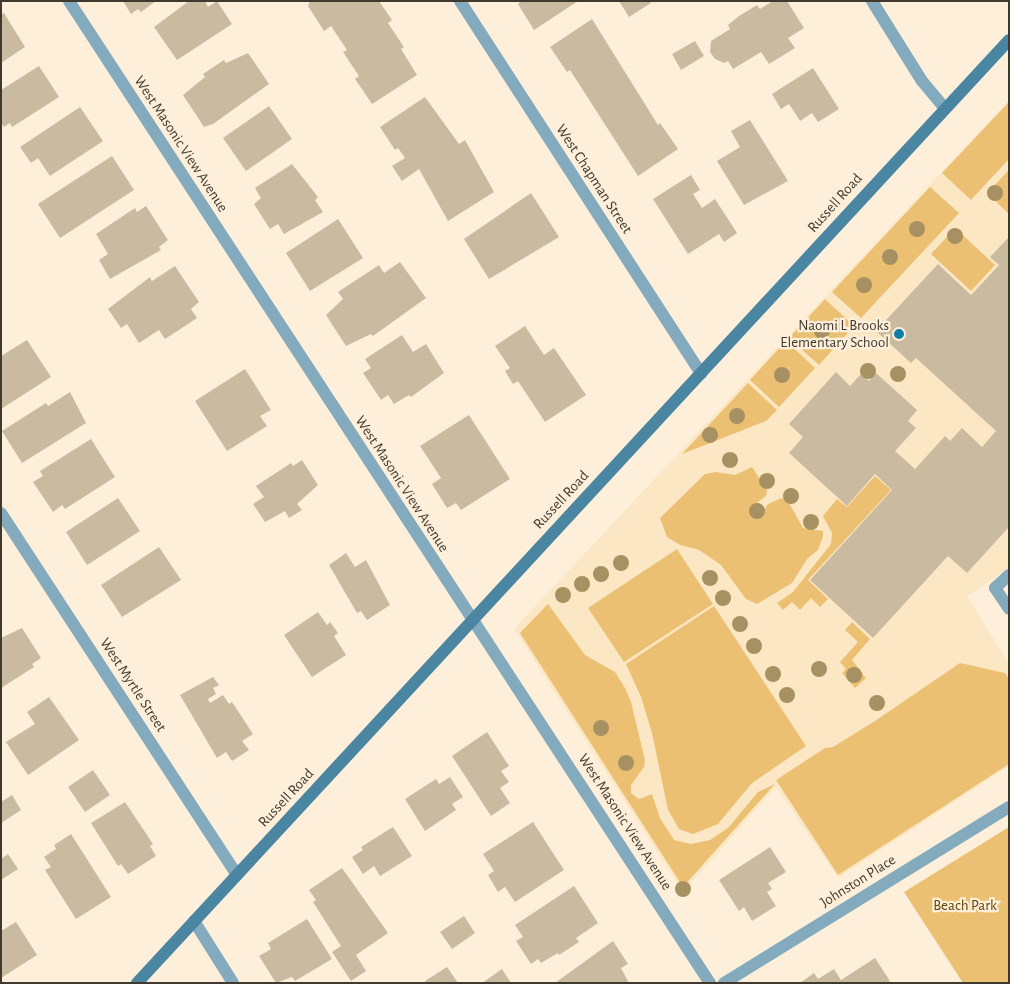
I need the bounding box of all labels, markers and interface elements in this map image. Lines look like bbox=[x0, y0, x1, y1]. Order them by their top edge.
street label: West Masonic View Avenue bbox=[130, 73, 232, 215]
street label: West Chapman Street bbox=[552, 121, 636, 237]
street label: Russell Road bbox=[804, 170, 866, 236]
place label: Naomi L Brooks Elementary School bbox=[780, 316, 889, 351]
marker: Naomi L Brooks Elementary School bbox=[893, 328, 905, 340]
street label: West Masonic View Avenue bbox=[351, 413, 453, 555]
street label: Russell Road bbox=[529, 467, 593, 533]
street label: West Myrtle Street bbox=[96, 635, 170, 735]
street label: West Masonic View Avenue bbox=[574, 751, 676, 893]
street label: Russell Road bbox=[254, 765, 318, 831]
street label: Johnston Place bbox=[817, 851, 899, 911]
park label: Beach Park bbox=[933, 897, 997, 915]

